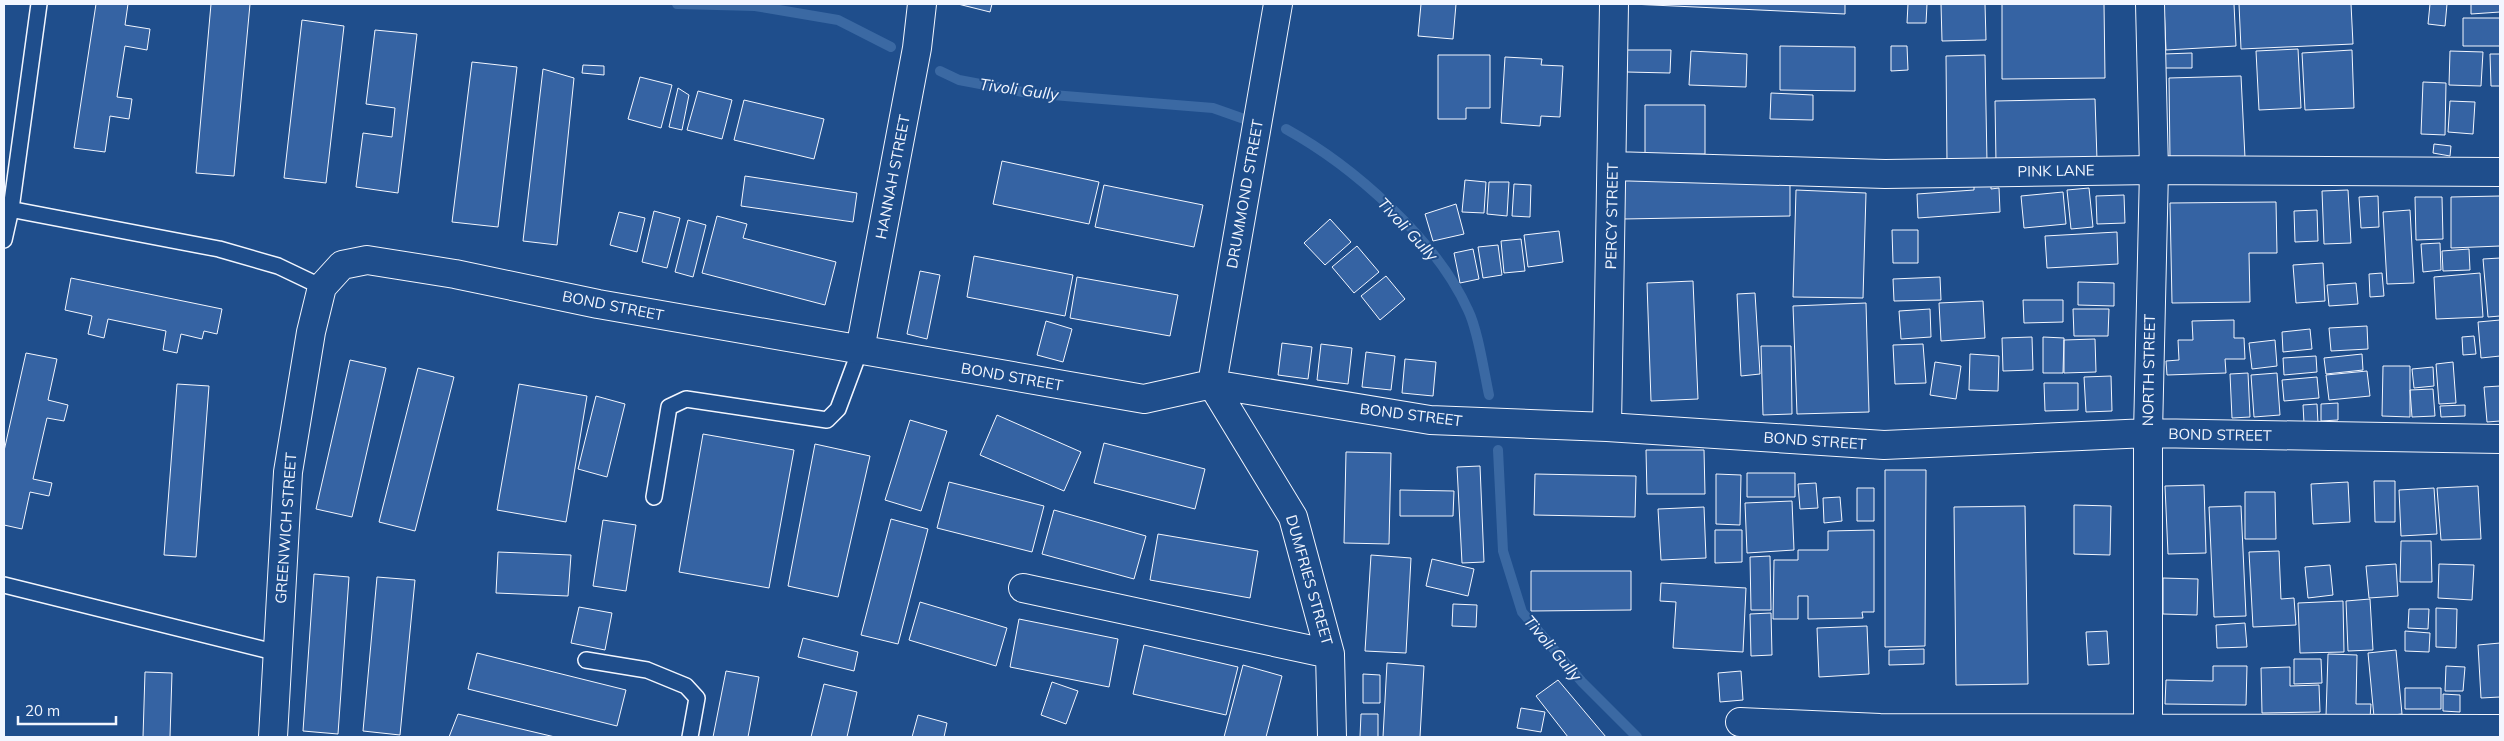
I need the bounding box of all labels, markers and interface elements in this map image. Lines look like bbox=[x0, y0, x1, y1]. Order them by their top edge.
water label: Tivoli Gully bbox=[978, 74, 1060, 105]
street label: HANNAH STREET bbox=[871, 113, 914, 241]
street label: DRUMMOND STREET bbox=[1222, 118, 1267, 270]
street label: PINK LANE bbox=[2017, 160, 2095, 181]
street label: PERCY STREET bbox=[1601, 162, 1622, 270]
water label: Tivoli Gully bbox=[1373, 193, 1443, 265]
street label: BOND STREET bbox=[561, 286, 666, 325]
street label: NORTH STREET bbox=[2138, 314, 2159, 426]
street label: BOND STREET bbox=[960, 358, 1065, 395]
street label: BOND STREET bbox=[1359, 399, 1463, 430]
street label: BOND STREET bbox=[2168, 424, 2272, 445]
street label: BOND STREET bbox=[1763, 427, 1867, 454]
street label: GREENWICH STREET bbox=[271, 452, 300, 604]
street label: DUMFRIES STREET bbox=[1282, 512, 1337, 647]
water label: Tivoli Gully bbox=[1520, 611, 1587, 685]
scale bar bbox=[18, 694, 115, 726]
text: 20 m bbox=[25, 701, 60, 720]

